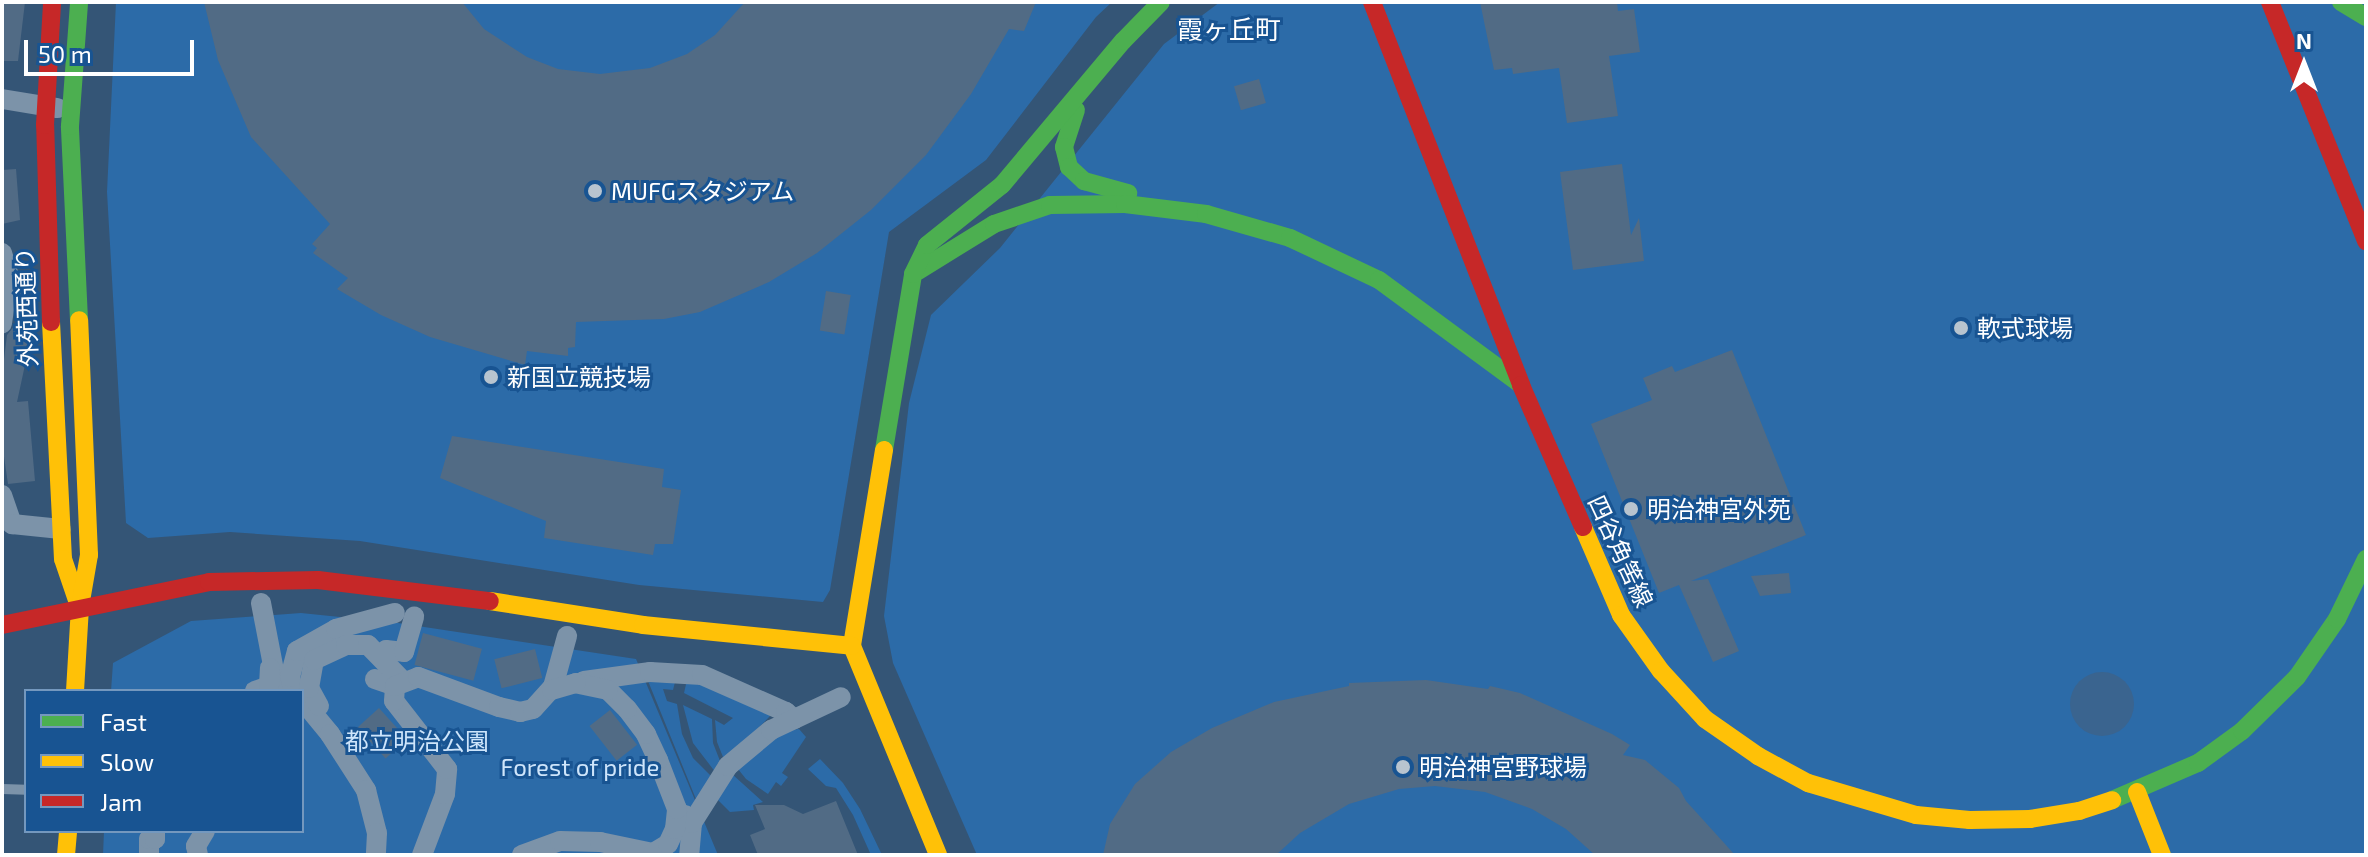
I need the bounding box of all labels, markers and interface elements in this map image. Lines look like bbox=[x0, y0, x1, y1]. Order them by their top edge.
district label: 霞ヶ丘町 bbox=[1177, 13, 1281, 45]
scale bar bbox=[28, 24, 198, 74]
north arrow bbox=[2264, 24, 2344, 104]
text: N bbox=[2296, 27, 2312, 53]
text: 50 m bbox=[38, 39, 92, 68]
place label: MUFGスタジアム bbox=[611, 177, 796, 205]
marker: MUFGスタジアム bbox=[586, 182, 604, 200]
street label: 外苑西通り bbox=[10, 247, 42, 367]
place label: 軟式球場 bbox=[1977, 314, 2073, 342]
marker: 軟式球場 bbox=[1952, 319, 1970, 337]
place label: 新国立競技場 bbox=[507, 363, 651, 391]
marker: 新国立競技場 bbox=[482, 368, 500, 386]
street label: 四谷角筈線 bbox=[1583, 491, 1659, 611]
place label: 明治神宮外苑 bbox=[1647, 495, 1791, 523]
marker: 明治神宮外苑 bbox=[1622, 500, 1640, 518]
legend bbox=[24, 689, 304, 833]
text: Fast bbox=[100, 707, 147, 736]
park label: 都立明治公園 bbox=[345, 727, 489, 755]
text: Slow bbox=[100, 747, 154, 776]
park label: Forest of pride bbox=[500, 753, 660, 781]
place label: 明治神宮野球場 bbox=[1419, 753, 1587, 781]
marker: 明治神宮野球場 bbox=[1394, 758, 1412, 776]
text: Jam bbox=[100, 787, 142, 816]

